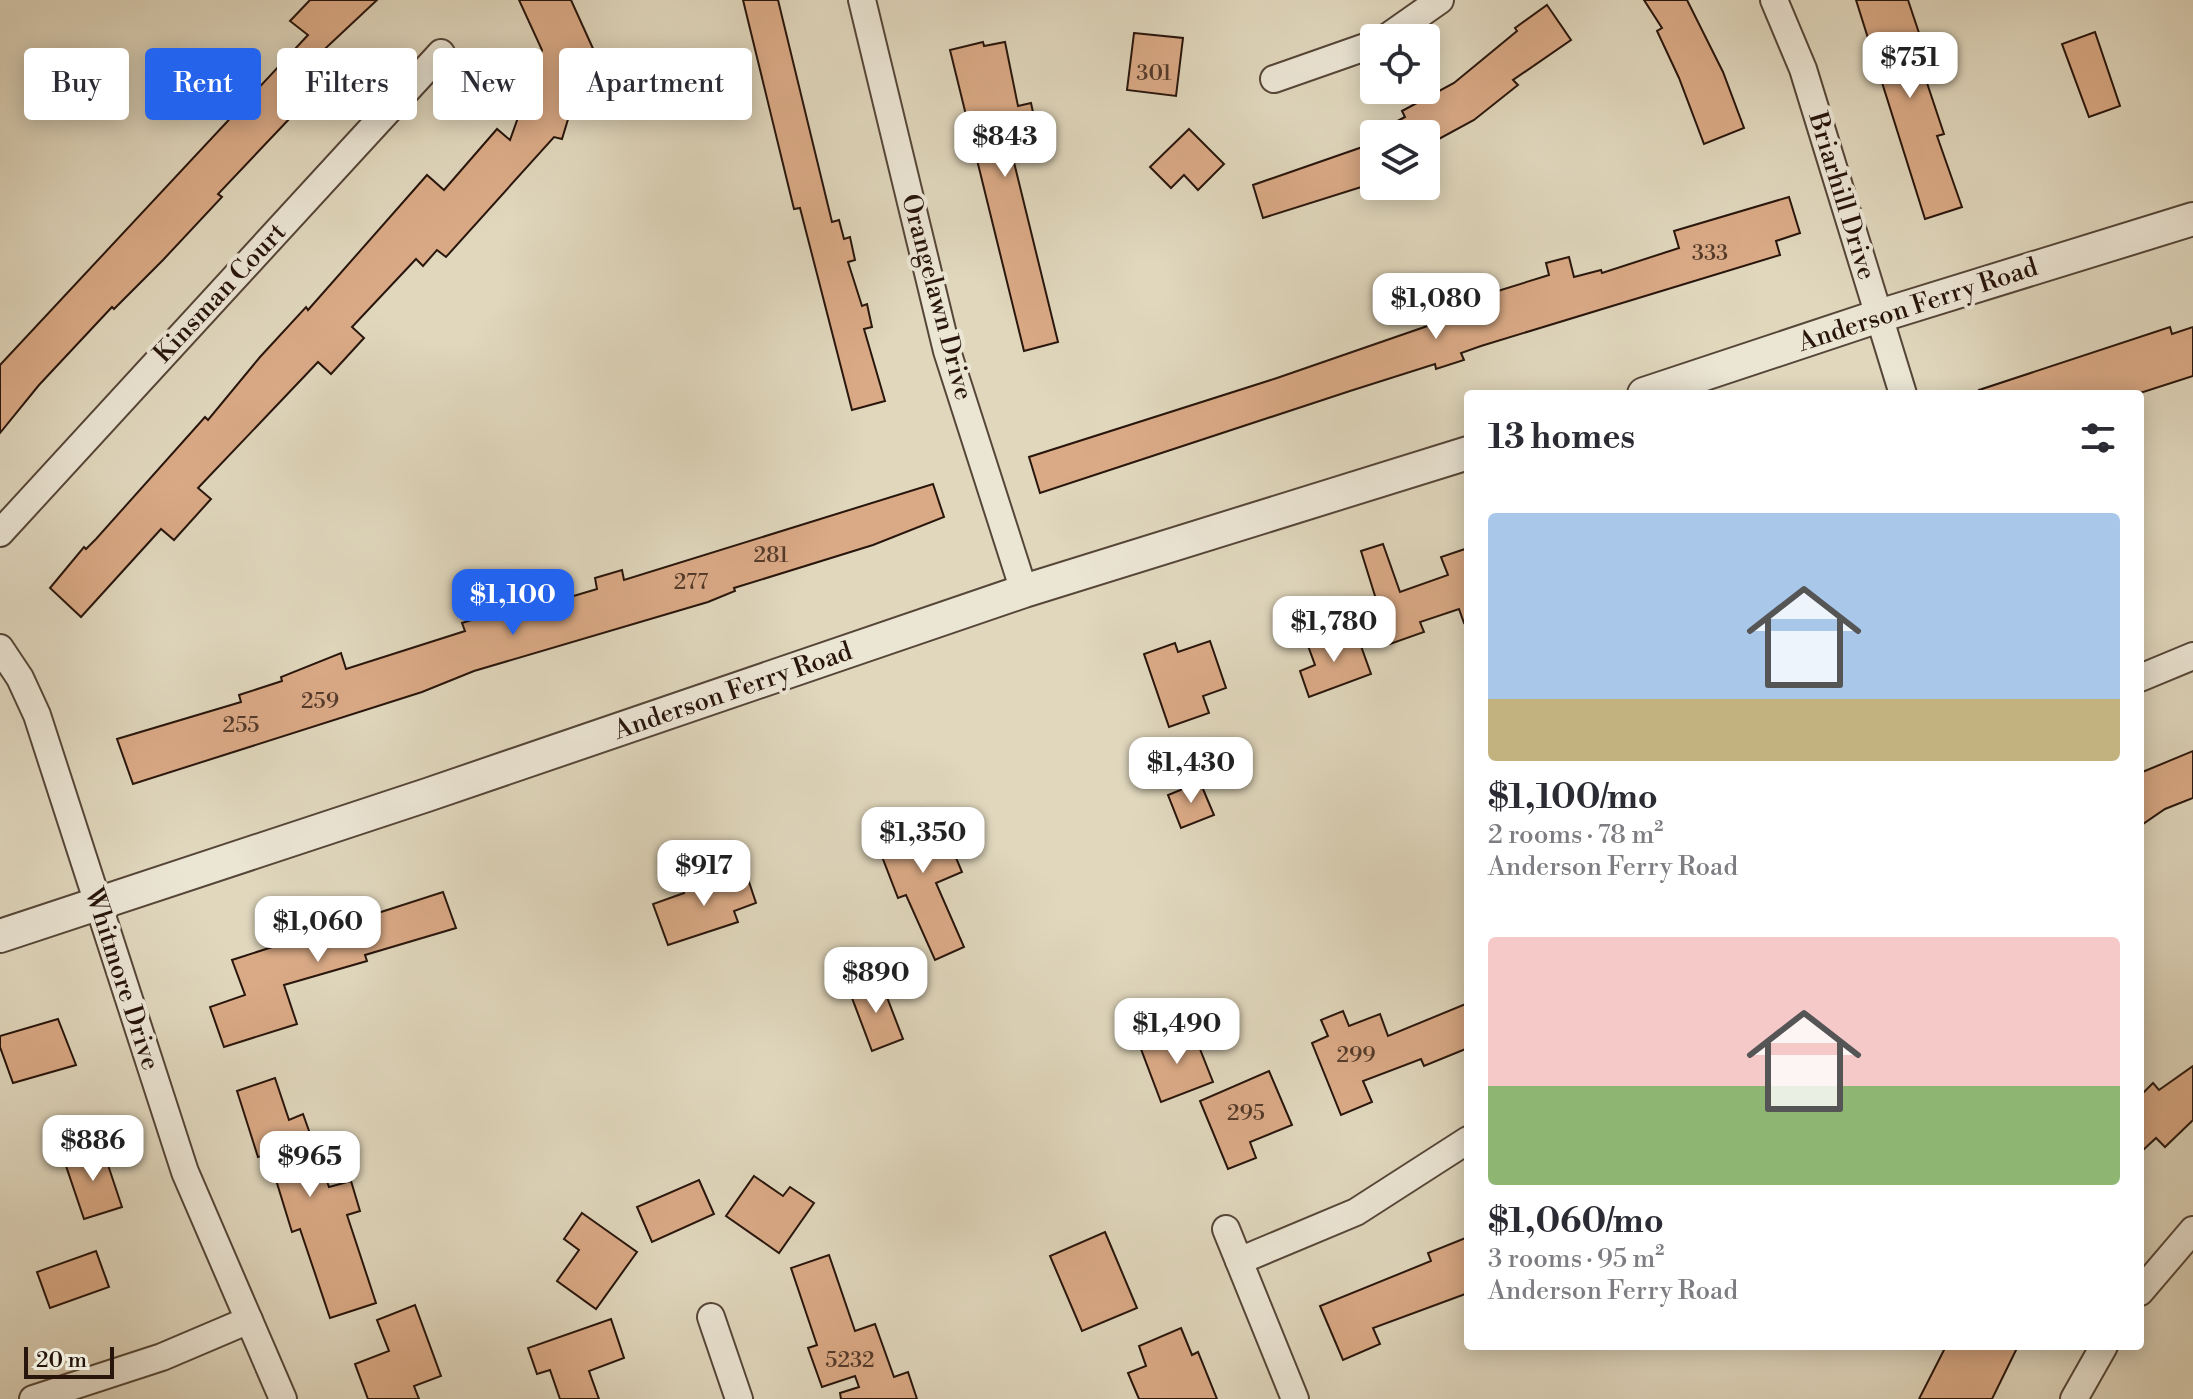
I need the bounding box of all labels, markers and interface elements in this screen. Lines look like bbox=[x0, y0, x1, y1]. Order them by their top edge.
map controls bbox=[1360, 24, 1440, 200]
button: locate bbox=[1360, 24, 1440, 104]
pin: $751 bbox=[1863, 32, 1957, 100]
text: $751 bbox=[1881, 42, 1939, 74]
chip: Buy bbox=[24, 48, 129, 120]
chip: Rent bbox=[145, 48, 261, 120]
chip: Filters bbox=[277, 48, 417, 120]
chip: New bbox=[433, 48, 543, 120]
chip: Apartment bbox=[559, 48, 752, 120]
house number: 301 bbox=[1136, 60, 1172, 87]
street label: Briarhill Drive bbox=[1801, 107, 1883, 284]
pin: $843 bbox=[958, 111, 1052, 179]
button: layers bbox=[1360, 120, 1440, 200]
text: $843 bbox=[972, 121, 1038, 153]
street label: Orangelawn Drive bbox=[894, 190, 980, 404]
street label: Kinsman Court bbox=[147, 216, 293, 370]
house number: 333 bbox=[1692, 240, 1728, 267]
street label: Anderson Ferry Road bbox=[1793, 251, 2042, 359]
pin: $1,080 bbox=[1371, 273, 1501, 341]
text: $1,080 bbox=[1391, 283, 1481, 315]
icon: filters bbox=[2076, 416, 2120, 460]
text: 13 homes bbox=[1488, 417, 1635, 459]
house number: 281 bbox=[753, 542, 789, 569]
icon: home bbox=[1732, 565, 1876, 709]
pin: $1,100 bbox=[448, 569, 578, 637]
house number: 277 bbox=[674, 569, 708, 596]
text: $1,100 bbox=[470, 579, 556, 611]
pin: $1,780 bbox=[1269, 596, 1399, 664]
text: $1,780 bbox=[1291, 606, 1377, 638]
street label: Anderson Ferry Road bbox=[609, 635, 857, 747]
house number: 259 bbox=[301, 688, 339, 715]
house number: 255 bbox=[223, 712, 259, 739]
pin: $1,430 bbox=[1126, 737, 1256, 805]
text: $1,430 bbox=[1147, 747, 1235, 779]
text: $1,100/mo bbox=[1488, 777, 1658, 819]
pin: $1,350 bbox=[858, 807, 988, 875]
text: $1,350 bbox=[880, 817, 966, 849]
text: 2 rooms · 78 m² bbox=[1488, 819, 1663, 851]
pin: $917 bbox=[657, 840, 751, 908]
text: $917 bbox=[675, 850, 733, 882]
text: Anderson Ferry Road bbox=[1488, 851, 1738, 883]
street label: Whitmore Drive bbox=[77, 883, 167, 1074]
pin: $1,060 bbox=[253, 896, 383, 964]
text: $1,060 bbox=[273, 906, 363, 938]
pin: $890 bbox=[829, 947, 923, 1015]
text: $890 bbox=[842, 957, 910, 989]
icon: home bbox=[1732, 989, 1876, 1133]
pin: $1,490 bbox=[1112, 998, 1242, 1066]
text: $1,490 bbox=[1133, 1008, 1221, 1040]
house number: 299 bbox=[1336, 1042, 1376, 1069]
house number: 295 bbox=[1227, 1100, 1265, 1127]
pin: $886 bbox=[46, 1115, 140, 1183]
text: $886 bbox=[61, 1125, 125, 1157]
pin: $965 bbox=[263, 1131, 357, 1199]
text: $965 bbox=[278, 1141, 342, 1173]
text: $1,060/mo bbox=[1488, 1201, 1664, 1243]
text: 3 rooms · 95 m² bbox=[1488, 1243, 1664, 1275]
text: Anderson Ferry Road bbox=[1488, 1275, 1738, 1307]
scale bar bbox=[24, 1343, 114, 1379]
text: 20 m bbox=[36, 1347, 87, 1374]
house number: 5232 bbox=[825, 1347, 875, 1374]

